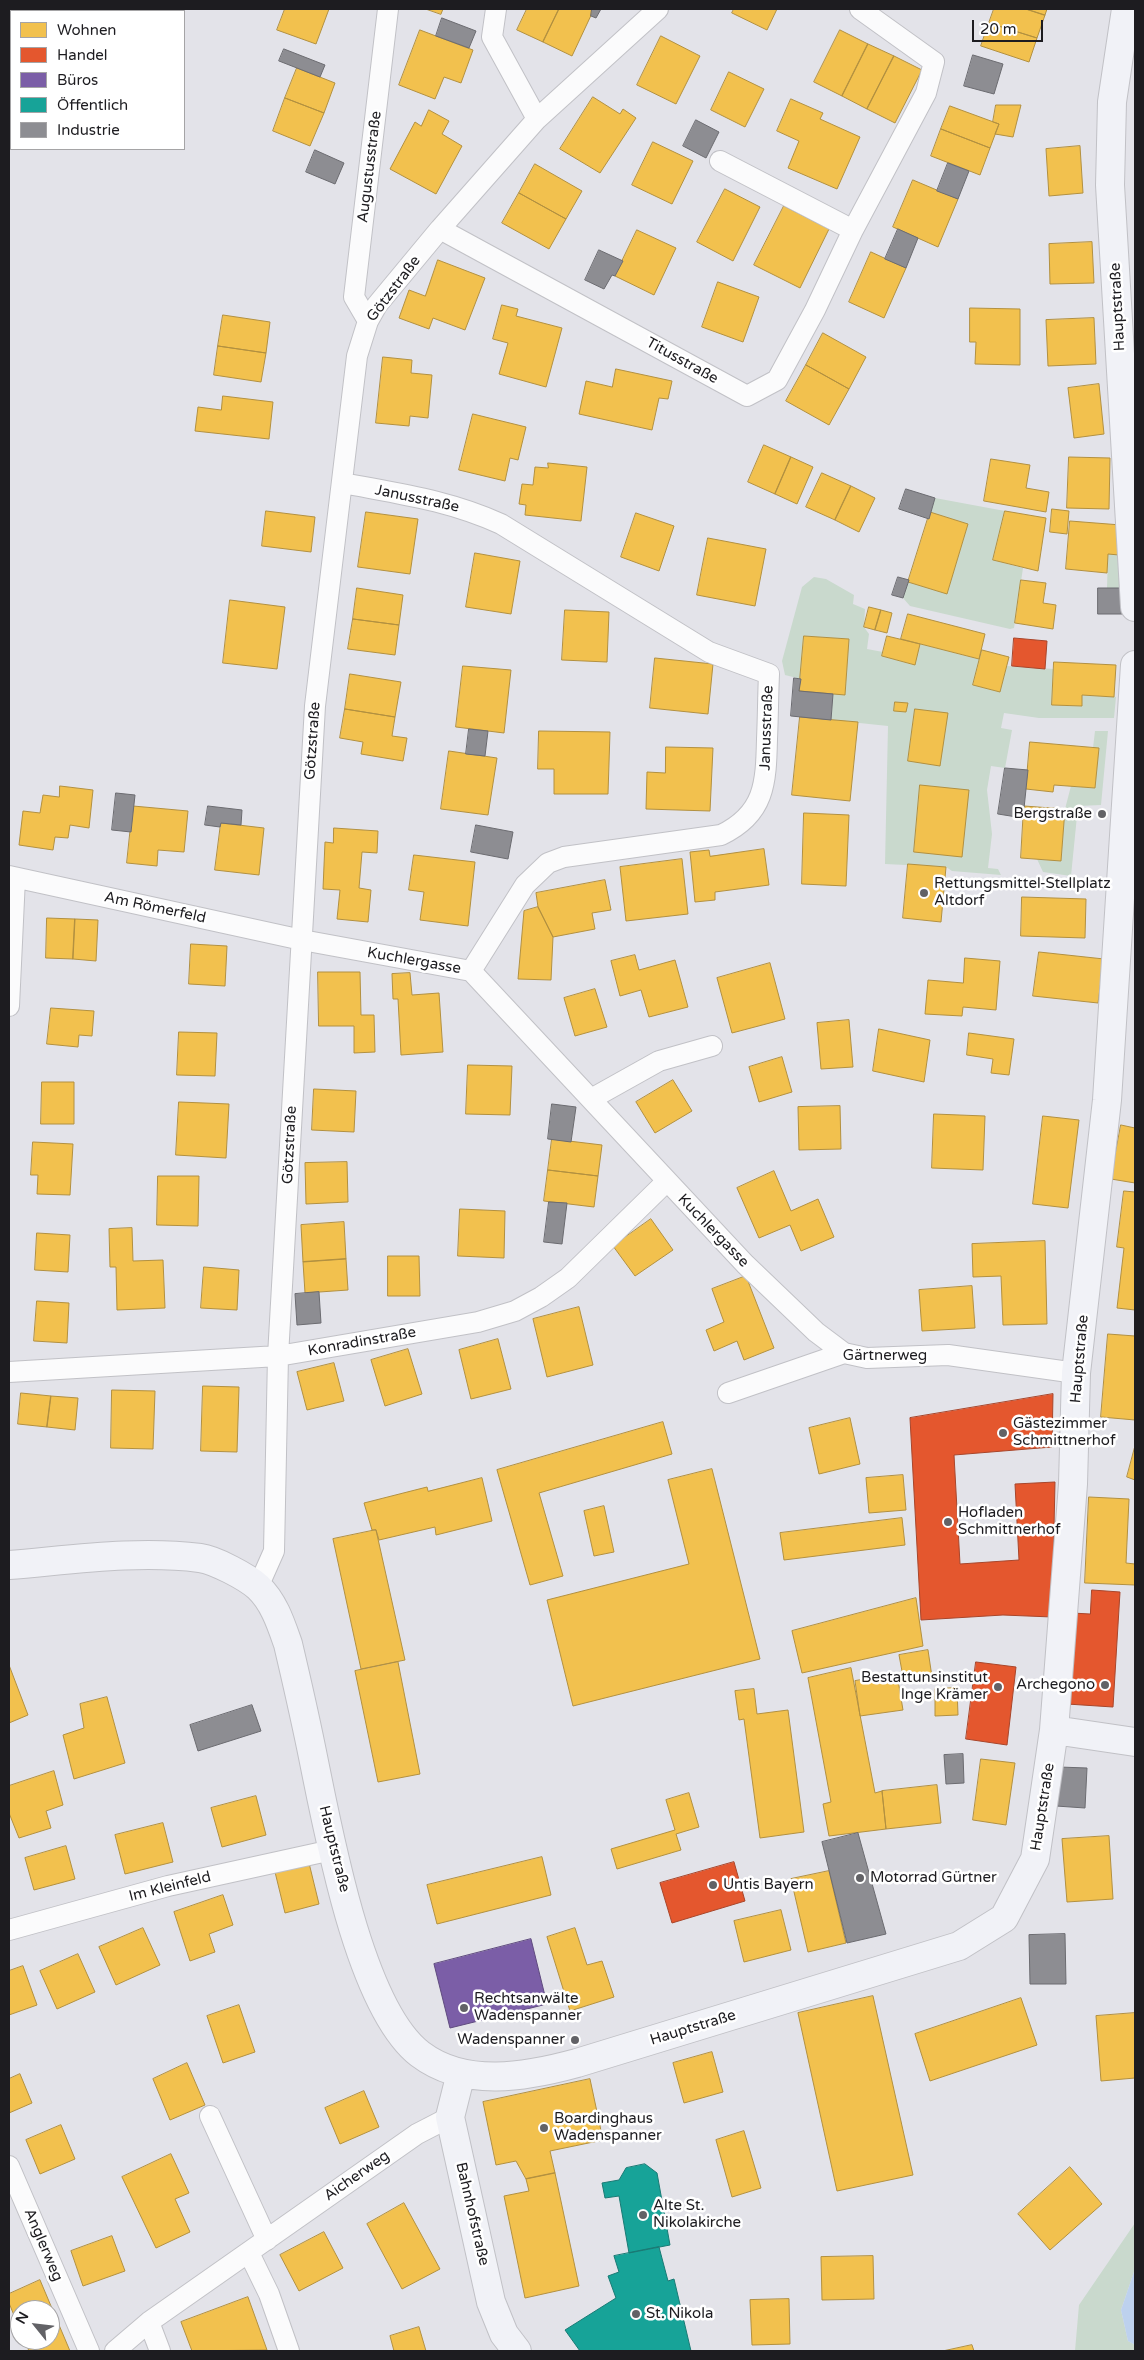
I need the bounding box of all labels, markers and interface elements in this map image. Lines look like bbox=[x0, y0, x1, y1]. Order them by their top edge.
legend bbox=[10, 10, 185, 150]
scale bar bbox=[974, 10, 1045, 42]
text: 20 m bbox=[980, 20, 1017, 38]
text: Wohnen bbox=[57, 21, 117, 39]
text: Handel bbox=[57, 46, 108, 64]
text: Büros bbox=[57, 71, 98, 89]
text: Öffentlich bbox=[57, 96, 128, 114]
street label: Augustusstraße bbox=[354, 110, 386, 224]
text: Industrie bbox=[57, 121, 120, 139]
street label: Götzstraße bbox=[363, 252, 425, 326]
street label: Hauptstraße bbox=[1107, 262, 1129, 352]
street label: Titusstraße bbox=[643, 334, 721, 388]
street label: Janusstraße bbox=[373, 481, 461, 517]
street label: Janusstraße bbox=[757, 685, 777, 771]
street label: Götzstraße bbox=[301, 701, 325, 781]
place label: Bergstraße bbox=[1014, 805, 1092, 823]
marker: Bergstraße bbox=[1096, 808, 1108, 820]
place label: Rettungsmittel-Stellplatz Altdorf bbox=[934, 875, 1111, 910]
marker: Rettungsmittel-Stellplatz Altdorf bbox=[918, 887, 930, 899]
street label: Am Römerfeld bbox=[102, 888, 208, 928]
street label: Kuchlergasse bbox=[366, 944, 462, 978]
street label: Götzstraße bbox=[279, 1105, 301, 1185]
street label: Kuchlergasse bbox=[674, 1191, 752, 1271]
street label: Hauptstraße bbox=[1067, 1314, 1093, 1404]
street label: Konradinstraße bbox=[307, 1324, 417, 1360]
street label: Gärtnerweg bbox=[843, 1347, 927, 1365]
place label: Gästezimmer Schmittnerhof bbox=[1013, 1415, 1116, 1450]
marker: Gästezimmer Schmittnerhof bbox=[997, 1427, 1009, 1439]
place label: Hofladen Schmittnerhof bbox=[958, 1504, 1061, 1539]
marker: Hofladen Schmittnerhof bbox=[942, 1516, 954, 1528]
place label: Bestattunsinstitut Inge Krämer bbox=[861, 1669, 988, 1704]
place label: Archegono bbox=[1016, 1676, 1095, 1694]
marker: Archegono bbox=[1099, 1679, 1111, 1691]
marker: Bestattunsinstitut Inge Krämer bbox=[992, 1681, 1004, 1693]
street label: Hauptstraße bbox=[1027, 1762, 1059, 1852]
street label: Hauptstraße bbox=[315, 1804, 353, 1894]
street label: Im Kleinfeld bbox=[127, 1868, 213, 1906]
place label: Motorrad Gürtner bbox=[870, 1869, 997, 1887]
marker: Motorrad Gürtner bbox=[854, 1872, 866, 1884]
place label: Untis Bayern bbox=[723, 1876, 814, 1894]
marker: Untis Bayern bbox=[707, 1879, 719, 1891]
place label: Rechtsanwälte Wadenspanner bbox=[474, 1990, 582, 2025]
marker: Rechtsanwälte Wadenspanner bbox=[458, 2002, 470, 2014]
street label: Hauptstraße bbox=[648, 2006, 738, 2050]
place label: Wadenspanner bbox=[457, 2031, 565, 2049]
marker: Wadenspanner bbox=[569, 2034, 581, 2046]
place label: Boardinghaus Wadenspanner bbox=[554, 2110, 662, 2145]
marker: Boardinghaus Wadenspanner bbox=[538, 2122, 550, 2134]
street label: Aicherweg bbox=[321, 2147, 393, 2205]
street label: Bahnhofstraße bbox=[451, 2160, 493, 2268]
place label: Alte St. Nikolakirche bbox=[653, 2197, 741, 2232]
street label: Anglerweg bbox=[20, 2206, 66, 2284]
marker: Alte St. Nikolakirche bbox=[637, 2209, 649, 2221]
north arrow bbox=[10, 2300, 60, 2350]
place label: St. Nikola bbox=[646, 2305, 713, 2323]
marker: St. Nikola bbox=[630, 2308, 642, 2320]
text: N bbox=[12, 2309, 32, 2327]

